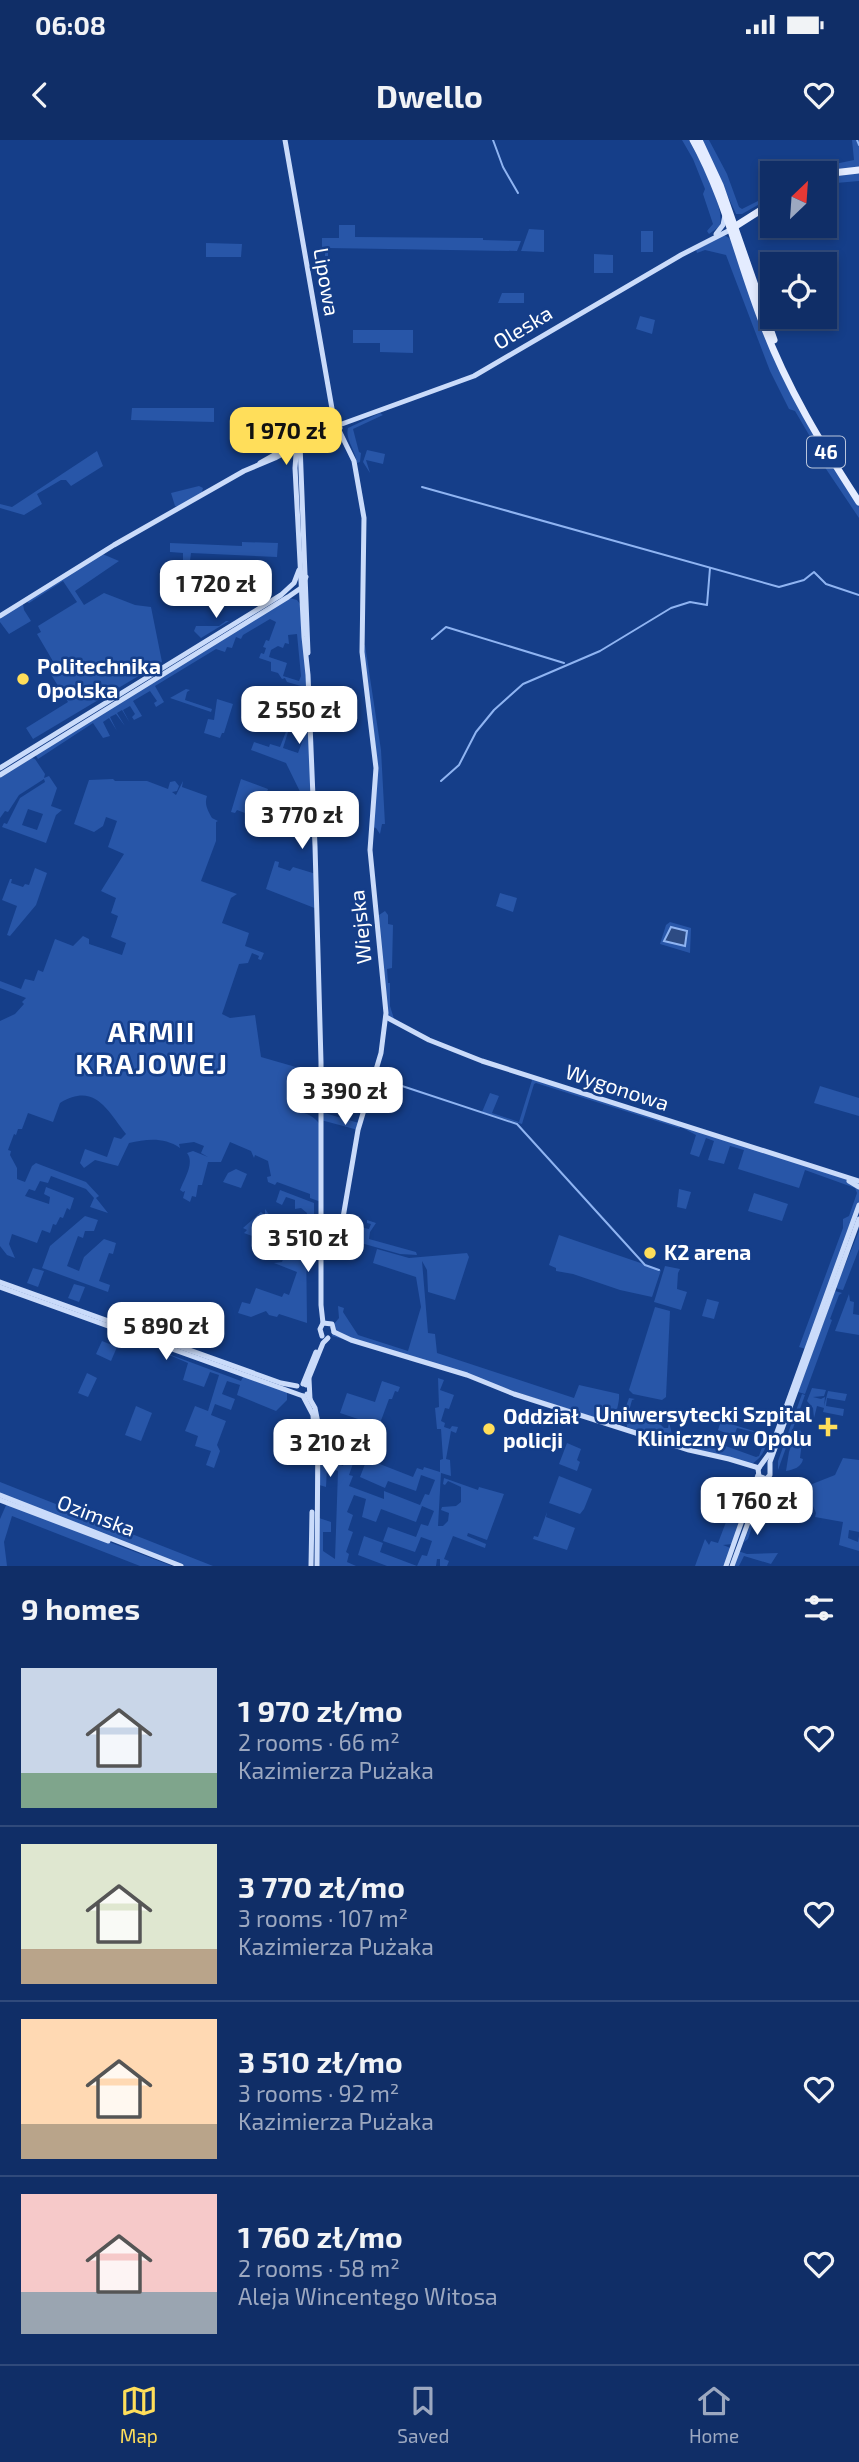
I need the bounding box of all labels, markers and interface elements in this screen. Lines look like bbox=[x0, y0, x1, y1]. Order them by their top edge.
text: 06:08 bbox=[35, 9, 106, 40]
icon: back bbox=[21, 76, 59, 114]
text: Dwello bbox=[376, 76, 483, 114]
icon: heart bbox=[800, 76, 838, 114]
north arrow bbox=[760, 161, 836, 238]
map controls bbox=[760, 161, 837, 329]
street label: Lipowa bbox=[309, 246, 346, 318]
button: locate bbox=[760, 252, 837, 329]
street label: Oleska bbox=[488, 299, 556, 354]
pin: 1 970 zł bbox=[214, 408, 358, 467]
text: 1 970 zł bbox=[246, 416, 326, 444]
road number: 46 bbox=[807, 436, 845, 468]
pin: 1 720 zł bbox=[144, 560, 288, 620]
text: 1 720 zł bbox=[176, 569, 256, 597]
place label: Politechnika Opolska bbox=[37, 653, 161, 702]
marker: Politechnika Opolska bbox=[15, 671, 31, 687]
pin: 2 550 zł bbox=[227, 686, 371, 746]
text: 2 550 zł bbox=[257, 695, 341, 723]
pin: 3 770 zł bbox=[230, 792, 374, 851]
text: 3 770 zł bbox=[261, 800, 343, 828]
street label: Wiejska bbox=[343, 889, 377, 966]
district label: ARMII KRAJOWEJ bbox=[75, 1014, 229, 1080]
street label: Wygonowa bbox=[563, 1058, 672, 1115]
pin: 3 390 zł bbox=[273, 1068, 417, 1127]
text: 3 390 zł bbox=[303, 1076, 387, 1104]
pin: 3 510 zł bbox=[236, 1214, 380, 1274]
text: 3 510 zł bbox=[268, 1223, 348, 1251]
place label: K2 arena bbox=[664, 1239, 751, 1264]
marker: K2 arena bbox=[642, 1245, 658, 1261]
pin: 5 890 zł bbox=[94, 1302, 238, 1362]
text: 5 890 zł bbox=[123, 1311, 209, 1339]
place label: Uniwersytecki Szpital Kliniczny w Opolu bbox=[595, 1401, 812, 1451]
place label: Oddział policji bbox=[503, 1403, 579, 1452]
marker: Uniwersytecki Szpital Kliniczny w Opolu bbox=[818, 1417, 838, 1437]
pin: 3 210 zł bbox=[258, 1420, 402, 1479]
marker: Oddział policji bbox=[481, 1421, 497, 1437]
text: 3 210 zł bbox=[289, 1428, 371, 1456]
pin: 1 760 zł bbox=[685, 1478, 829, 1537]
text: 1 760 zł bbox=[717, 1486, 797, 1514]
street label: Ozimska bbox=[54, 1488, 139, 1541]
icon: filters bbox=[800, 1589, 838, 1627]
text: 9 homes bbox=[21, 1590, 140, 1626]
text: 1 970 zł/mo bbox=[238, 1692, 403, 1728]
icon: home bbox=[77, 1696, 161, 1780]
icon: heart bbox=[800, 1719, 838, 1757]
text: 2 rooms · 66 m² bbox=[238, 1728, 400, 1756]
text: Kazimierza Pużaka bbox=[238, 1756, 434, 1784]
text: 3 770 zł/mo bbox=[238, 1868, 405, 1904]
icon: home bbox=[77, 1872, 161, 1956]
icon: heart bbox=[800, 1895, 838, 1933]
text: 3 rooms · 107 m² bbox=[238, 1904, 408, 1932]
text: Kazimierza Pużaka bbox=[238, 1932, 434, 1960]
text: 3 510 zł/mo bbox=[238, 2043, 403, 2079]
icon: home bbox=[77, 2047, 161, 2131]
icon: heart bbox=[800, 2070, 838, 2108]
text: 3 rooms · 92 m² bbox=[238, 2079, 399, 2107]
text: Kazimierza Pużaka bbox=[238, 2107, 434, 2135]
text: 1 760 zł/mo bbox=[238, 2218, 403, 2254]
icon: home bbox=[77, 2222, 161, 2306]
icon: heart bbox=[800, 2245, 838, 2283]
text: 2 rooms · 58 m² bbox=[238, 2254, 400, 2282]
text: Aleja Wincentego Witosa bbox=[238, 2282, 498, 2310]
tab: Map bbox=[120, 2382, 158, 2447]
tab: Saved bbox=[397, 2382, 449, 2447]
tab: Home bbox=[689, 2382, 739, 2447]

